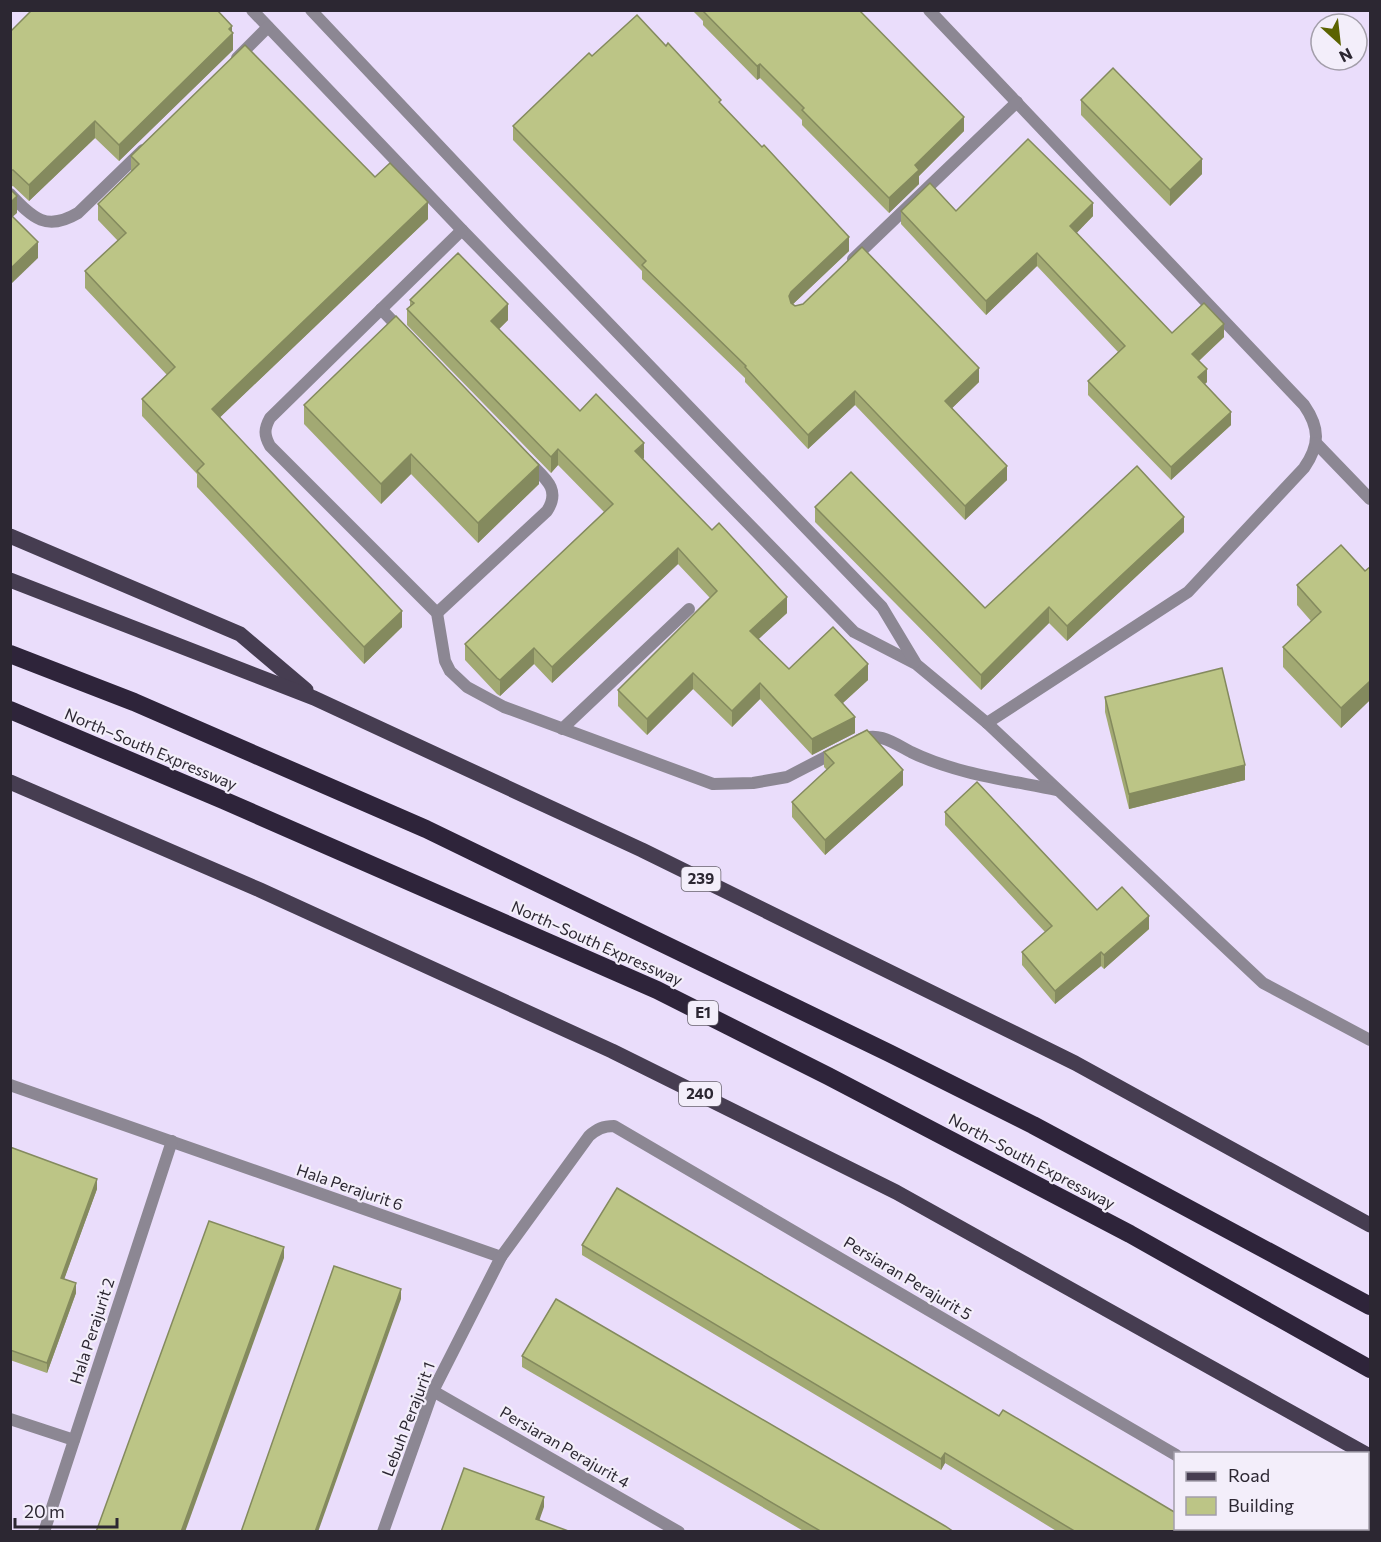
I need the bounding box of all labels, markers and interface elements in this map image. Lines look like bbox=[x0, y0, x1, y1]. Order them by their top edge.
north arrow bbox=[1309, 12, 1369, 72]
text: N bbox=[1336, 45, 1356, 67]
street label: North–South Expressway bbox=[62, 704, 240, 793]
road number: 239 bbox=[682, 867, 720, 891]
street label: North–South Expressway bbox=[509, 896, 686, 989]
road number: E1 bbox=[688, 1001, 718, 1025]
road number: 240 bbox=[679, 1082, 721, 1106]
street label: North–South Expressway bbox=[946, 1109, 1119, 1212]
street label: Hala Perajurit 6 bbox=[294, 1159, 406, 1214]
street label: Persiaran Perajurit 5 bbox=[841, 1232, 976, 1323]
street label: Hala Perajurit 2 bbox=[65, 1275, 118, 1386]
street label: Lebuh Perajurit 1 bbox=[377, 1359, 438, 1479]
street label: Persiaran Perajurit 4 bbox=[497, 1402, 634, 1492]
legend bbox=[1174, 1452, 1369, 1530]
text: Road bbox=[1228, 1464, 1270, 1486]
scale bar bbox=[15, 1491, 117, 1529]
text: Building bbox=[1228, 1494, 1294, 1516]
text: 20 m bbox=[24, 1500, 65, 1522]

